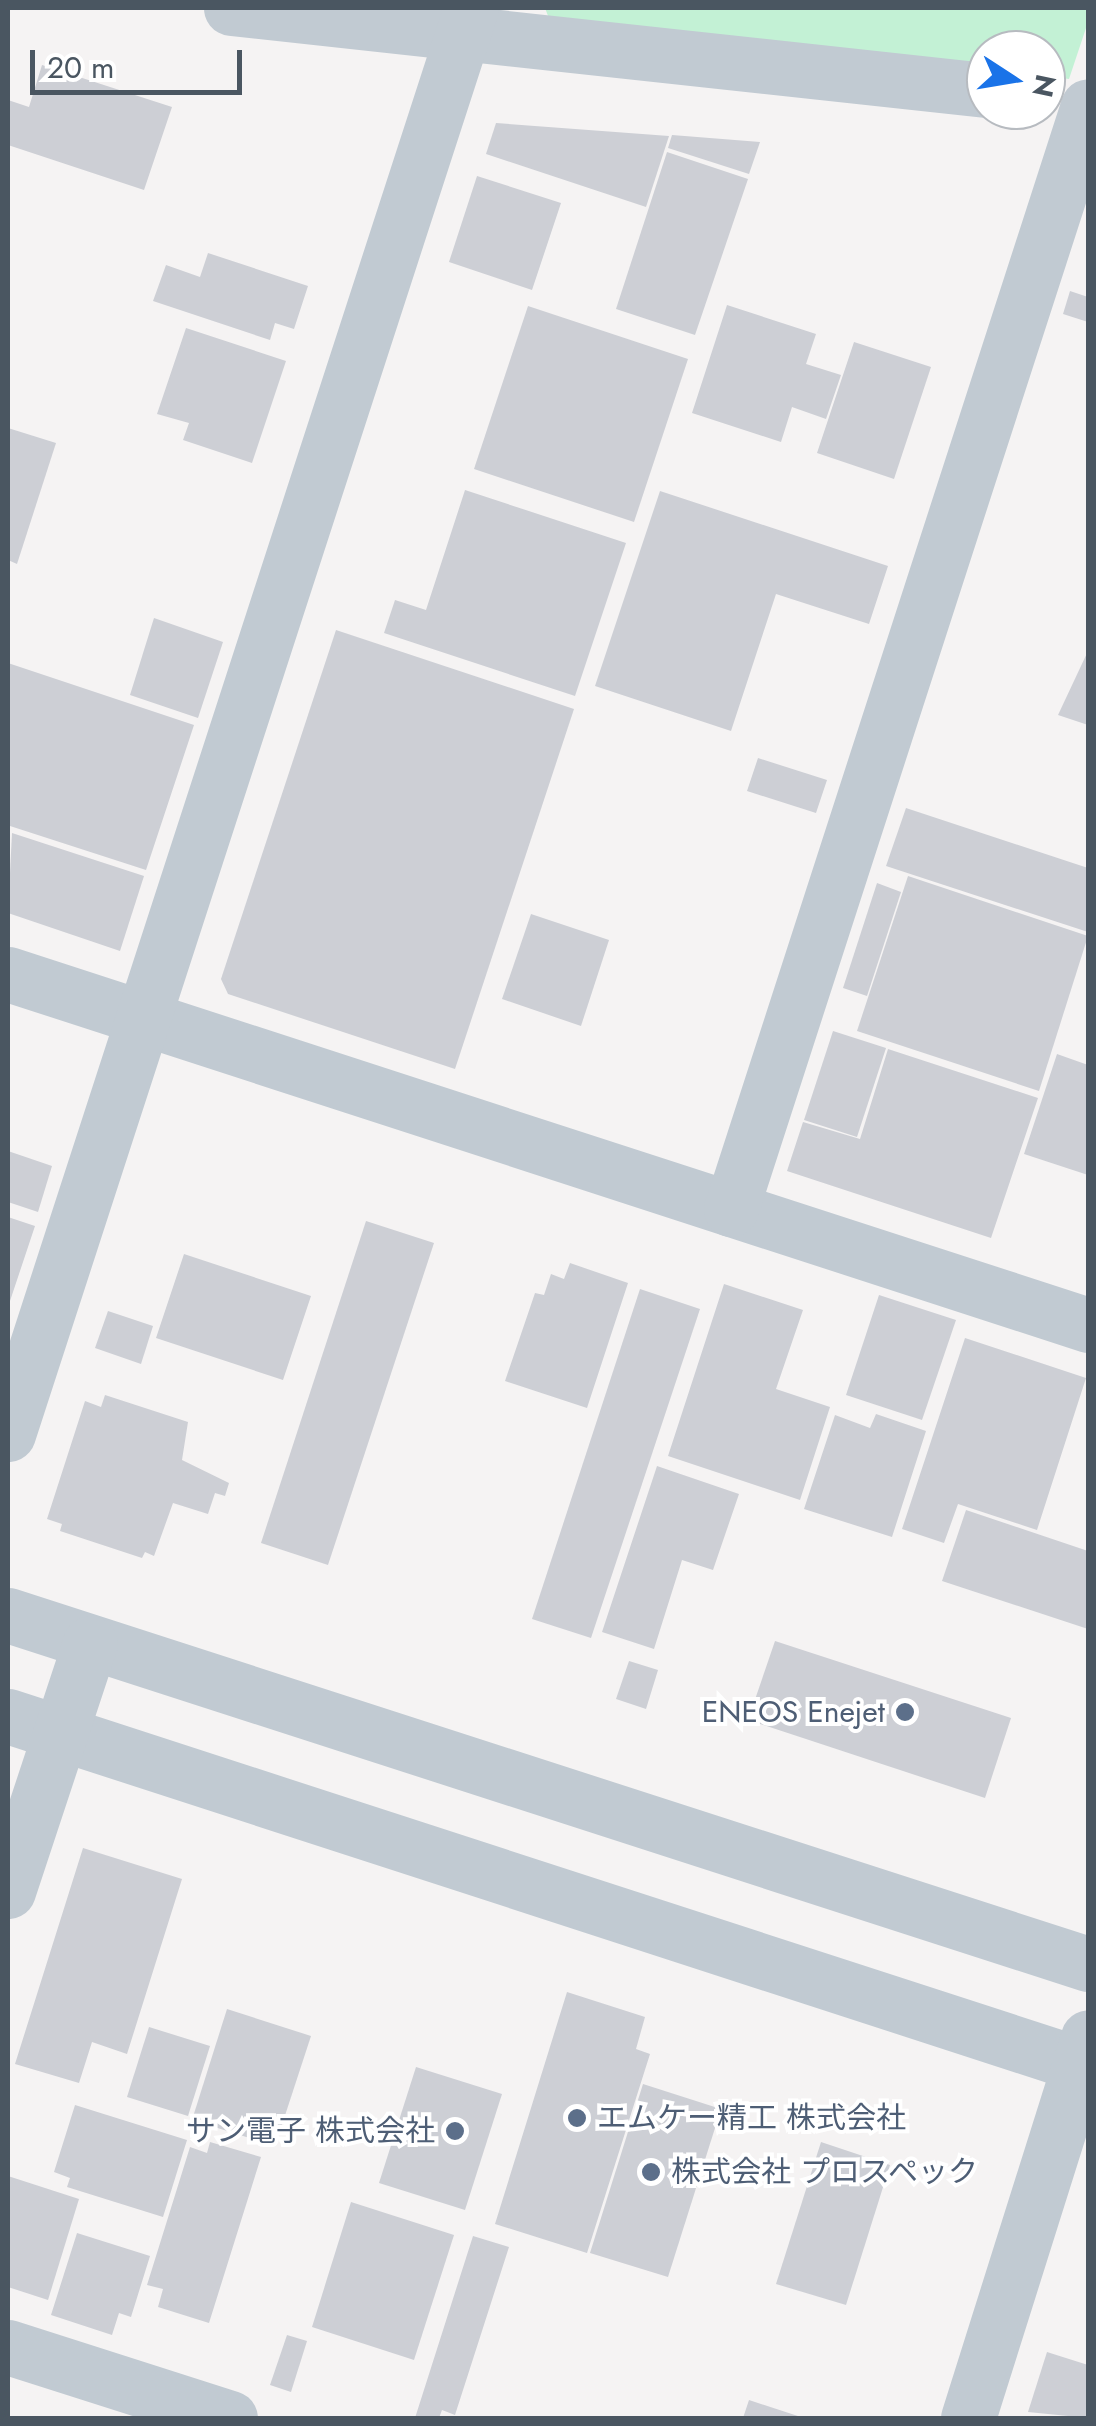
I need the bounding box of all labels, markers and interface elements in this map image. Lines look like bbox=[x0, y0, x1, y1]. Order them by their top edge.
scale bar bbox=[35, 30, 248, 92]
north arrow bbox=[966, 30, 1066, 130]
text: 20 m bbox=[47, 46, 114, 89]
text: N bbox=[1022, 71, 1066, 101]
place label: ENEOS Enejet bbox=[702, 1694, 885, 1730]
marker: ENEOS Enejet bbox=[894, 1701, 916, 1723]
place label: エムケー精工 株式会社 bbox=[597, 2100, 906, 2136]
marker: エムケー精工 株式会社 bbox=[566, 2107, 588, 2129]
place label: サン電子 株式会社 bbox=[186, 2113, 435, 2149]
marker: サン電子 株式会社 bbox=[444, 2120, 466, 2142]
place label: 株式会社 プロスペック bbox=[671, 2154, 980, 2190]
marker: 株式会社 プロスペック bbox=[640, 2161, 662, 2183]

